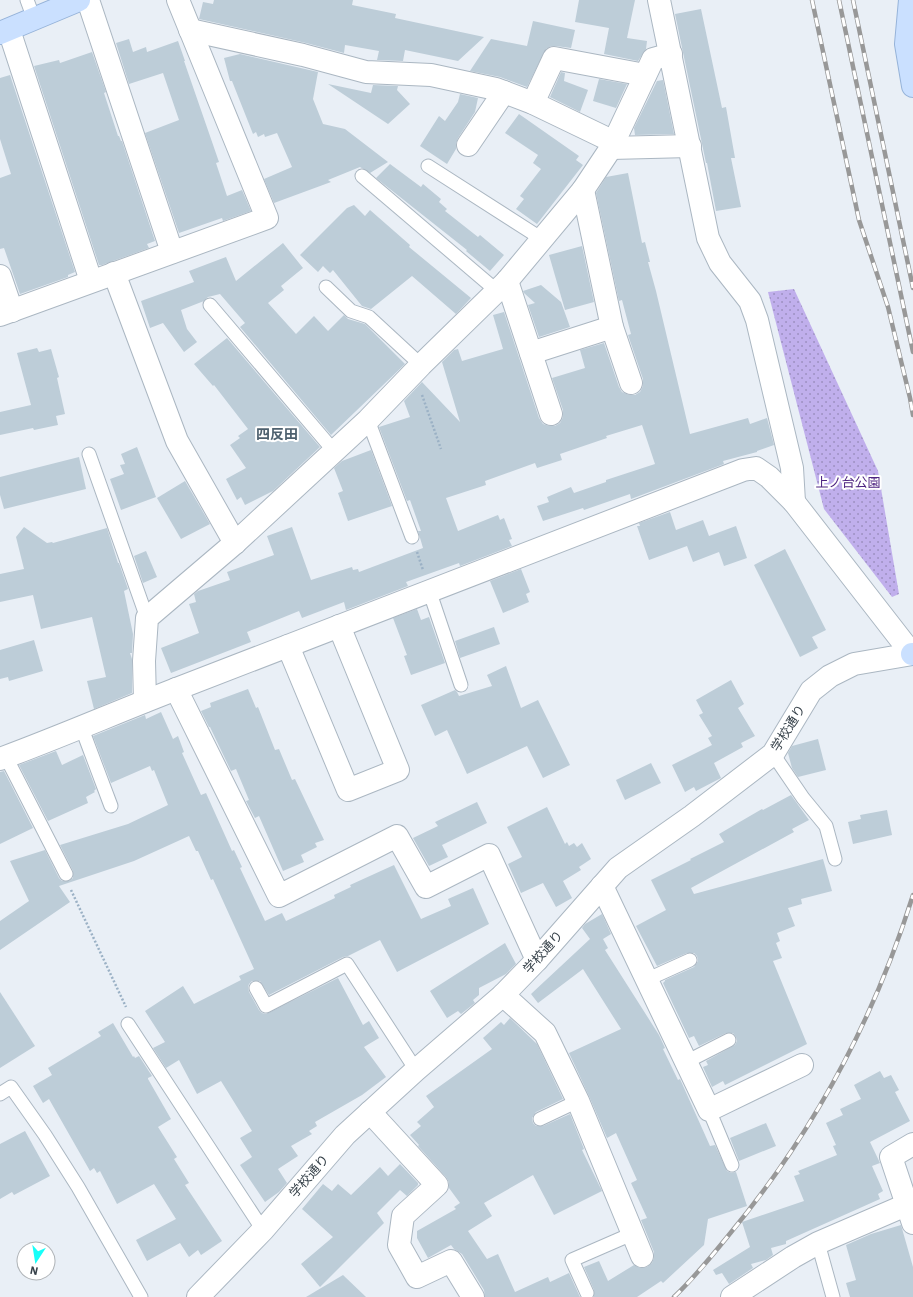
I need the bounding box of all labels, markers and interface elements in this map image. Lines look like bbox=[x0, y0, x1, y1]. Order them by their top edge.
district label: 四反田 bbox=[256, 425, 298, 443]
park label: 上ノ台公園 bbox=[815, 474, 881, 491]
street label: 学校通り bbox=[767, 701, 809, 755]
street label: 学校通り bbox=[519, 927, 567, 977]
street label: 学校通り bbox=[286, 1151, 332, 1201]
north arrow bbox=[16, 1241, 56, 1281]
text: N bbox=[29, 1263, 39, 1278]

